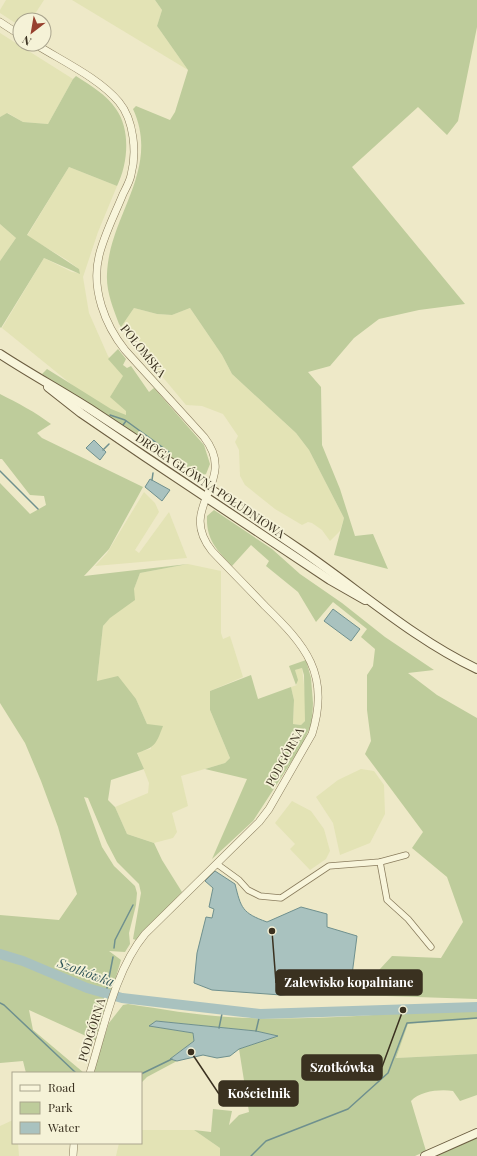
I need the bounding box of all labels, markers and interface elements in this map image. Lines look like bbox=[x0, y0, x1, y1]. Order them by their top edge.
north arrow bbox=[12, 12, 52, 52]
text: N bbox=[19, 32, 34, 49]
street label: POŁOMSKA bbox=[117, 320, 170, 381]
street label: DROGA GŁÓWNA POŁUDNIOWA bbox=[133, 429, 289, 541]
street label: PODGÓRNA bbox=[261, 724, 307, 789]
water label: Szotkówka bbox=[55, 953, 117, 990]
callout: Zalewisko kopalniane bbox=[276, 970, 422, 995]
text: Zalewisko kopalniane bbox=[284, 973, 414, 990]
street label: PODGÓRNA bbox=[74, 996, 108, 1063]
callout: Szotkówka bbox=[302, 1055, 382, 1080]
text: Szotkówka bbox=[310, 1058, 374, 1075]
legend bbox=[12, 1072, 142, 1144]
text: Road bbox=[48, 1079, 75, 1095]
callout: Kościelnik bbox=[219, 1081, 298, 1106]
text: Kościelnik bbox=[227, 1084, 291, 1101]
text: Park bbox=[48, 1099, 73, 1115]
text: Water bbox=[47, 1119, 81, 1135]

